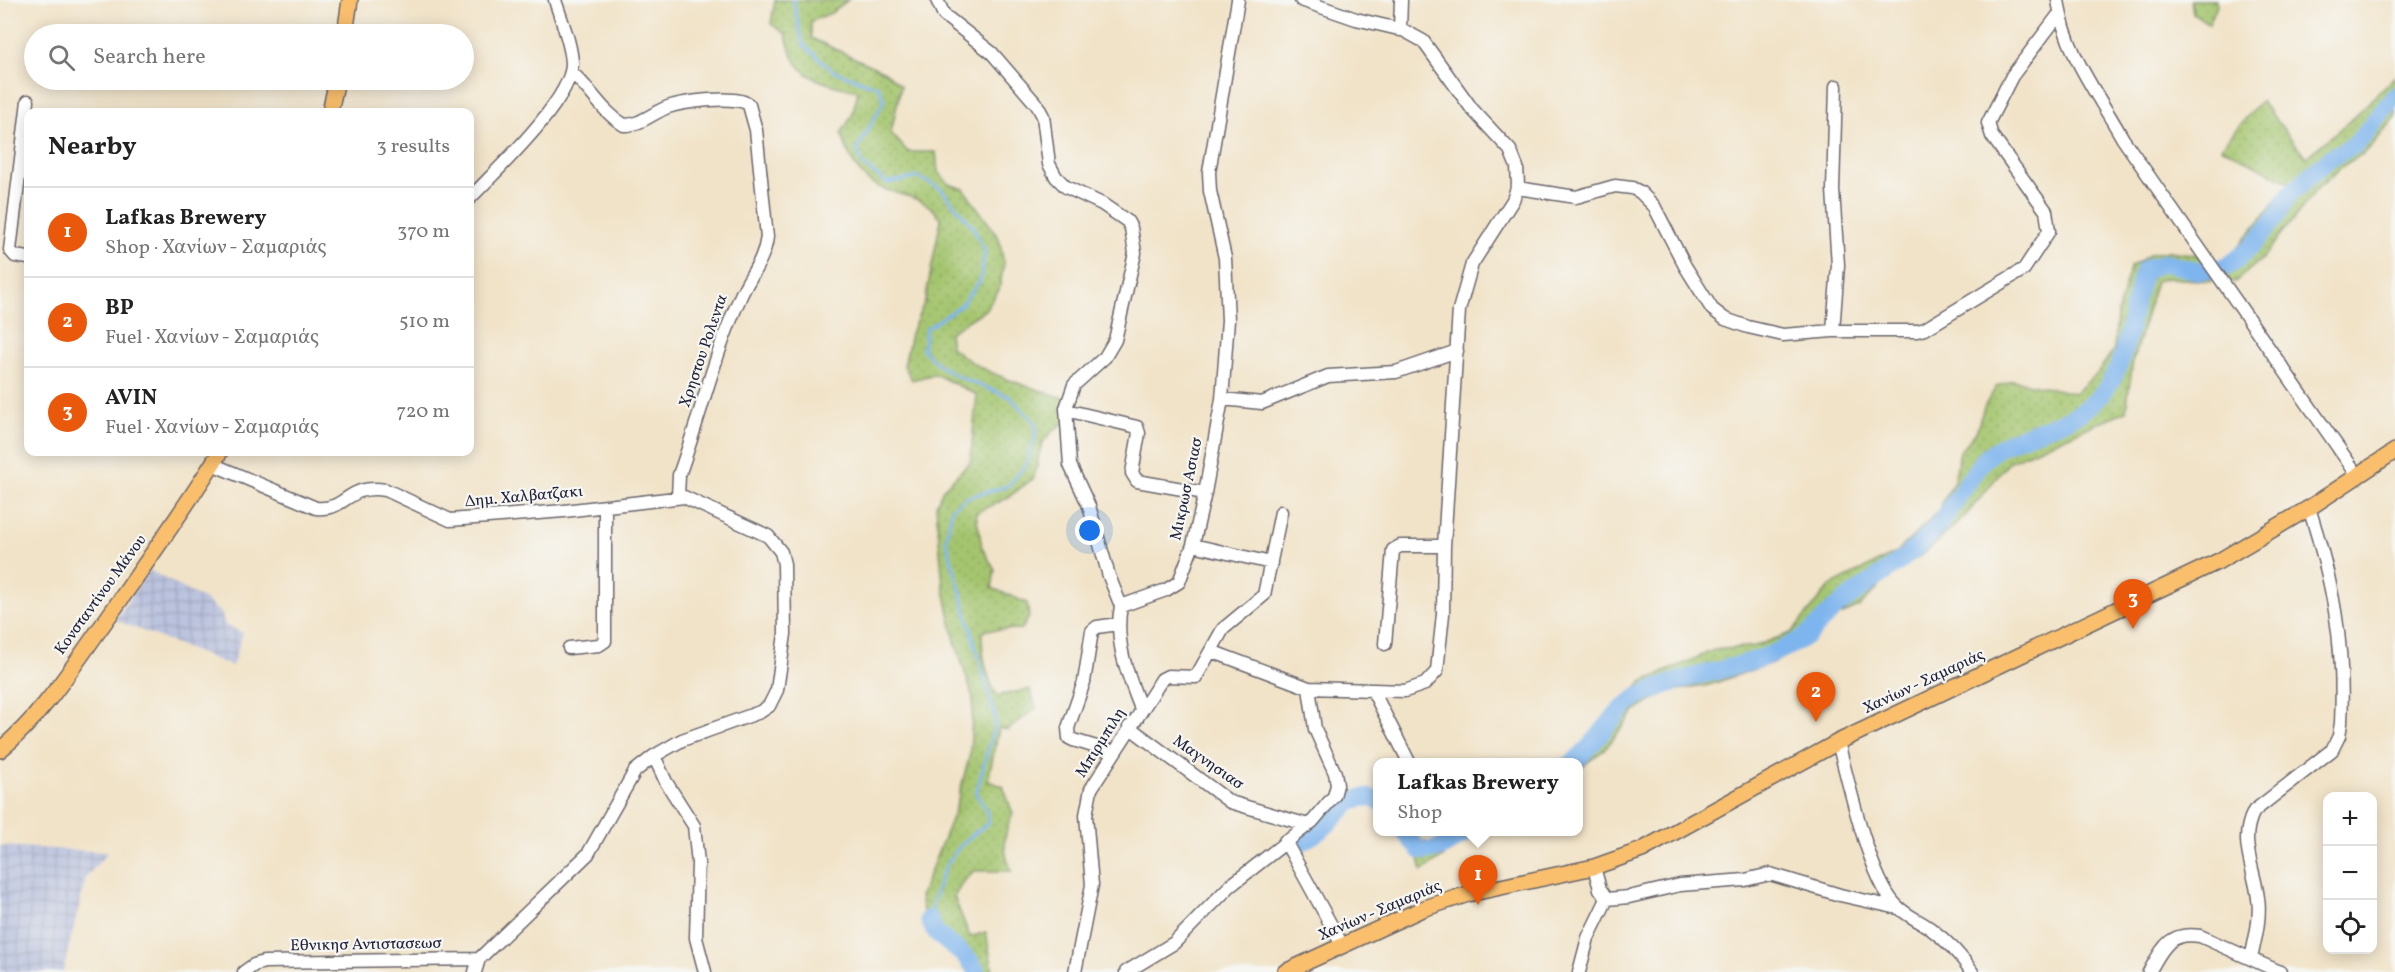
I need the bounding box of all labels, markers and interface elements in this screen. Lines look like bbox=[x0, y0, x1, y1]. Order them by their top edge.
search box bbox=[24, 24, 474, 90]
icon: search bbox=[45, 41, 78, 74]
text: Search here bbox=[93, 42, 206, 73]
text: Nearby bbox=[48, 129, 137, 165]
text: 3 results bbox=[376, 133, 450, 161]
text: Lafkas Brewery bbox=[105, 203, 267, 234]
text: 1 bbox=[63, 218, 72, 246]
text: 370 m bbox=[397, 218, 450, 246]
text: Shop · Χανίων - Σαμαριάς bbox=[105, 234, 327, 262]
street label: Χρηστου Ρολεντα bbox=[674, 291, 734, 410]
text: BP bbox=[105, 293, 134, 324]
text: 2 bbox=[62, 308, 73, 336]
text: 510 m bbox=[399, 308, 450, 336]
text: Fuel · Χανίων - Σαμαριάς bbox=[105, 324, 319, 352]
text: AVIN bbox=[105, 383, 157, 414]
text: 3 bbox=[62, 398, 73, 426]
text: 720 m bbox=[396, 398, 450, 426]
text: Fuel · Χανίων - Σαμαριάς bbox=[105, 414, 319, 442]
street label: Μικρωσ Ασιασ bbox=[1165, 435, 1209, 542]
street label: Δημ. Χαλβατζακι bbox=[464, 481, 584, 513]
your location bbox=[1075, 516, 1104, 545]
street label: Κονσταντίνου Μάνου bbox=[50, 530, 152, 660]
pin: 3 bbox=[2114, 580, 2152, 629]
street label: Χανίων - Σαμαριάς bbox=[1860, 644, 1988, 720]
pin: 2 bbox=[1796, 672, 1836, 722]
street label: Μπιρμπιλη bbox=[1071, 704, 1131, 782]
street label: Μαγνησιασ bbox=[1168, 730, 1249, 796]
popup bbox=[1373, 758, 1583, 836]
text: Lafkas Brewery bbox=[1397, 768, 1559, 799]
map controls bbox=[2323, 792, 2377, 954]
button: + bbox=[2323, 792, 2377, 846]
text: Shop bbox=[1397, 799, 1442, 827]
button: − bbox=[2323, 846, 2377, 900]
pin: 1 bbox=[1458, 856, 1498, 905]
street label: Χανίων - Σαμαριάς bbox=[1315, 875, 1445, 947]
button: locate bbox=[2323, 900, 2377, 954]
street label: Εθνικησ Αντιστασεωσ bbox=[290, 933, 443, 957]

